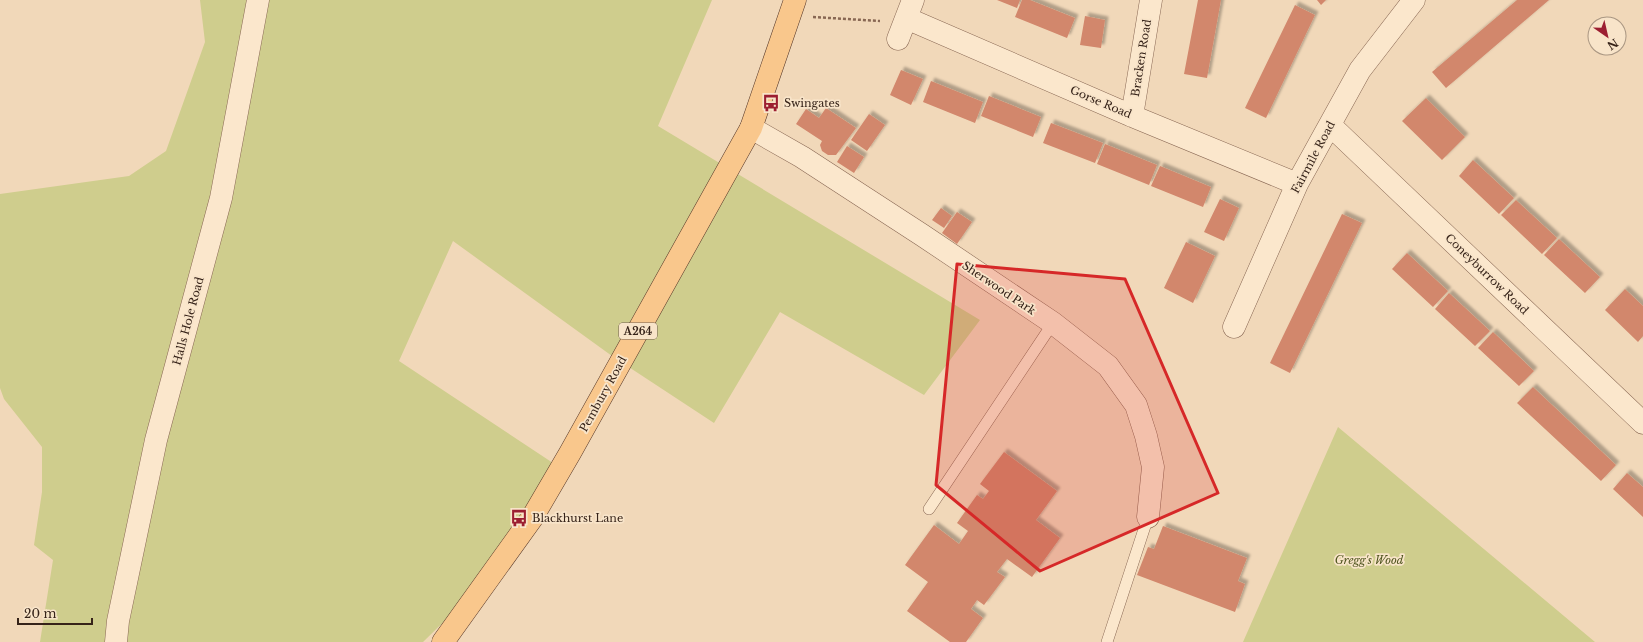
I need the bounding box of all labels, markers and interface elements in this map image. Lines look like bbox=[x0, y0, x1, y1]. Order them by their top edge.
north arrow bbox=[1587, 16, 1627, 56]
street label: Bracken Road bbox=[1128, 18, 1154, 98]
text: N bbox=[1604, 36, 1621, 53]
street label: Gorse Road bbox=[1068, 83, 1135, 122]
bus stop icon: Swingates bbox=[761, 93, 781, 113]
place label: Swingates bbox=[784, 96, 840, 110]
street label: Fairmile Road bbox=[1288, 118, 1338, 196]
street label: Coneyburrow Road bbox=[1443, 231, 1532, 318]
street label: Sherwood Park bbox=[959, 258, 1039, 318]
street label: Halls Hole Road bbox=[169, 275, 207, 367]
road number: A264 bbox=[619, 323, 657, 339]
street label: Pembury Road bbox=[576, 353, 630, 434]
bus stop icon: Blackhurst Lane bbox=[509, 508, 529, 528]
place label: Blackhurst Lane bbox=[532, 511, 623, 525]
park label: Gregg's Wood bbox=[1335, 553, 1404, 567]
scale bar bbox=[18, 600, 92, 626]
text: 20 m bbox=[24, 606, 56, 621]

